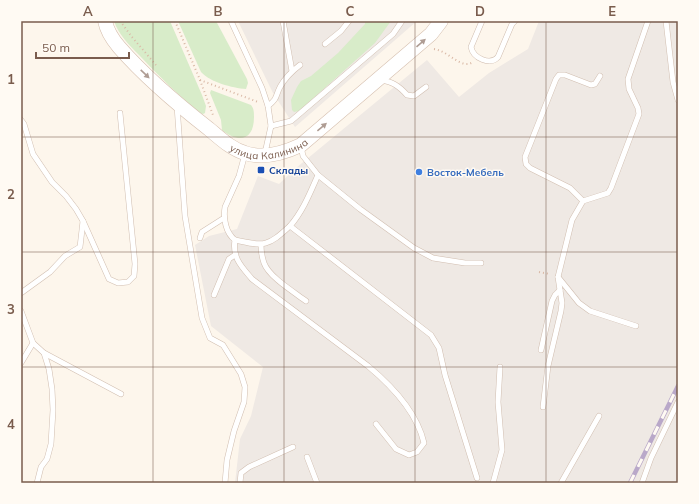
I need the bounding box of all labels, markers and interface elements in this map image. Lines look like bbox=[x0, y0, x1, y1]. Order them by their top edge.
text: A bbox=[83, 3, 93, 19]
text: B bbox=[214, 3, 223, 19]
text: C bbox=[346, 3, 355, 19]
text: D bbox=[475, 3, 485, 19]
text: E bbox=[608, 3, 616, 19]
scale bar bbox=[36, 34, 129, 60]
one-way arrow bbox=[416, 38, 426, 47]
text: 50 m bbox=[42, 40, 70, 55]
one-way arrow bbox=[140, 69, 150, 78]
text: 1 bbox=[7, 71, 15, 87]
one-way arrow bbox=[317, 122, 327, 132]
street label: улица Калинина bbox=[227, 136, 311, 163]
place label: Склады bbox=[269, 164, 308, 177]
marker: Склады bbox=[256, 165, 266, 175]
place label: Восток-Мебель bbox=[427, 166, 504, 179]
marker: Восток-Мебель bbox=[414, 167, 424, 177]
text: 2 bbox=[7, 186, 15, 202]
text: 3 bbox=[7, 301, 15, 317]
text: 4 bbox=[7, 416, 15, 432]

